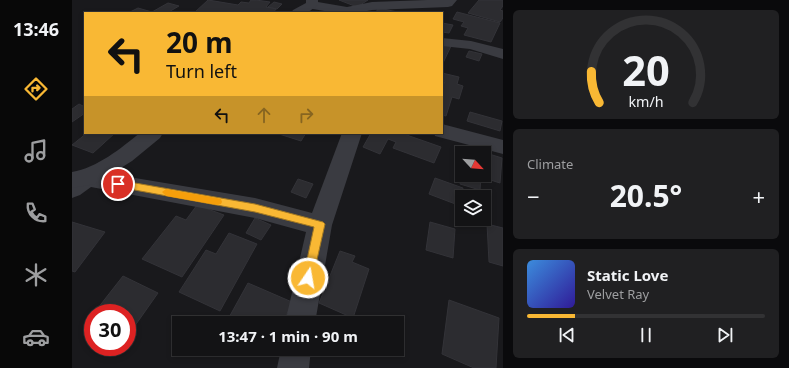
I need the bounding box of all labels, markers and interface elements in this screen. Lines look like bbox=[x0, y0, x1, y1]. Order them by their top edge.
text: 13:46 bbox=[13, 17, 59, 41]
text: 20 m bbox=[166, 23, 233, 61]
icon: left bbox=[100, 28, 152, 80]
text: 20 bbox=[622, 41, 670, 97]
text: Turn left bbox=[166, 59, 237, 83]
icon: directions bbox=[22, 75, 50, 103]
text: km/h bbox=[628, 91, 664, 110]
icon: left bbox=[211, 104, 233, 126]
icon: ahead bbox=[253, 104, 275, 126]
icon: right bbox=[295, 104, 317, 126]
icon: music bbox=[22, 137, 50, 165]
north arrow bbox=[455, 146, 491, 182]
map controls bbox=[455, 146, 491, 226]
text: Climate bbox=[527, 155, 573, 173]
pin bbox=[101, 167, 135, 201]
icon: arrive bbox=[107, 173, 129, 195]
text: 20.5° bbox=[610, 175, 682, 216]
text: − bbox=[527, 181, 540, 211]
text: + bbox=[752, 181, 765, 211]
button: layers bbox=[455, 190, 491, 226]
icon: phone bbox=[22, 199, 50, 227]
position arrow bbox=[287, 257, 329, 299]
icon: climate bbox=[22, 261, 50, 289]
text: Static Love bbox=[587, 265, 668, 285]
text: Velvet Ray bbox=[587, 285, 649, 303]
speed limit sign: 30 bbox=[84, 304, 136, 356]
icon: car bbox=[22, 323, 50, 351]
icon: previous bbox=[556, 324, 578, 346]
icon: pause bbox=[635, 324, 657, 346]
icon: next bbox=[714, 324, 736, 346]
text: 13:47 · 1 min · 90 m bbox=[218, 326, 358, 346]

